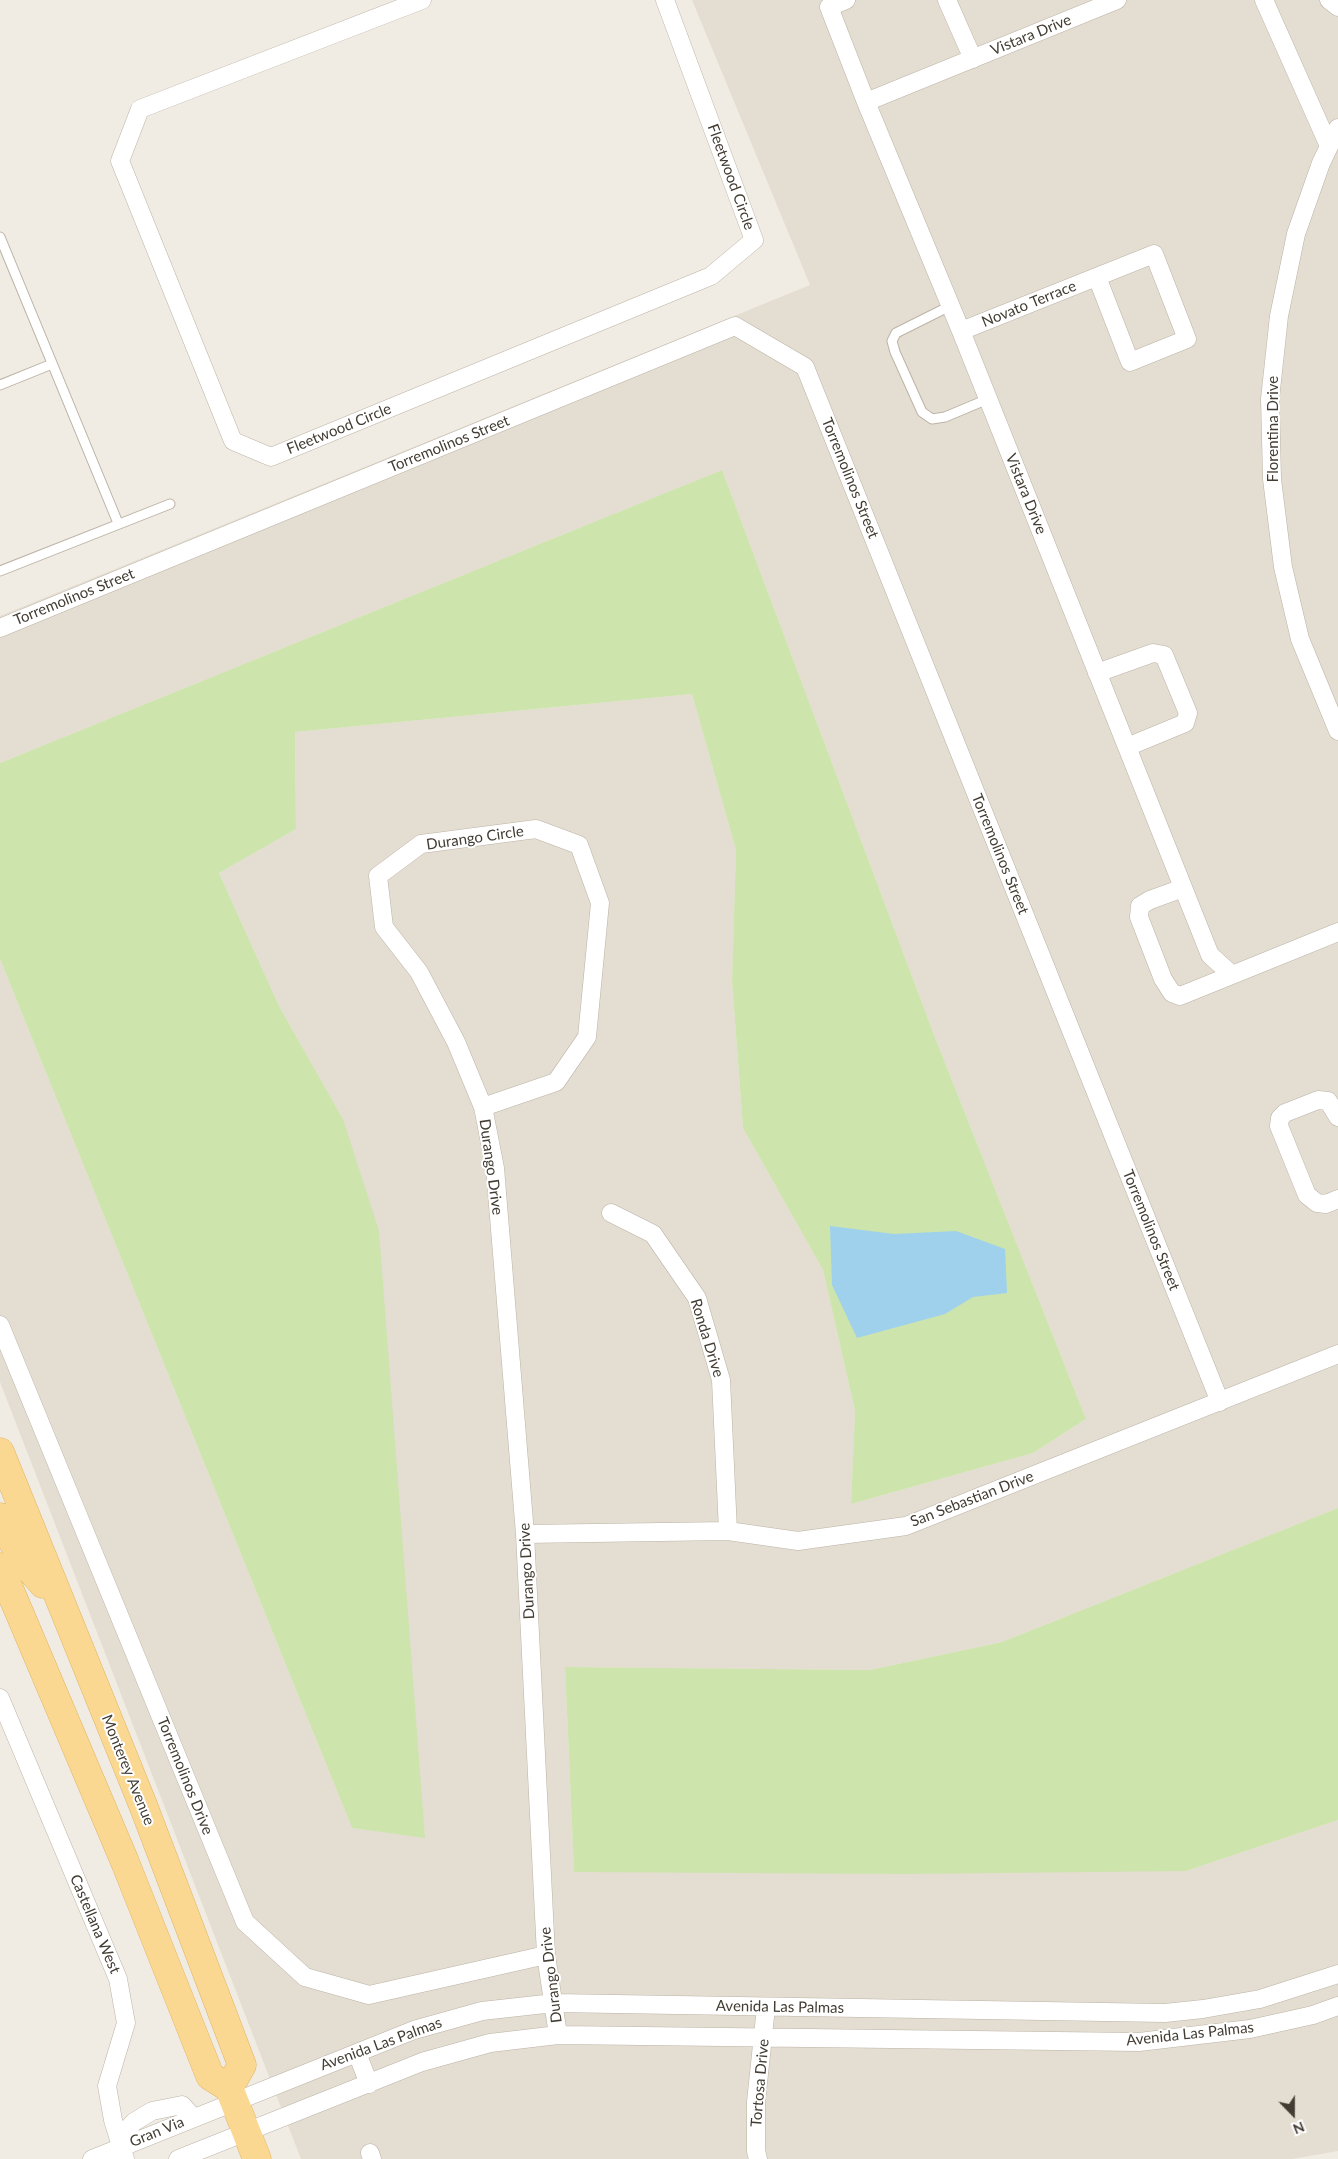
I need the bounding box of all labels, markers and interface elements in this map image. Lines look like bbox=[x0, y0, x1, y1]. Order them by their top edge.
street label: Vistara Drive bbox=[988, 11, 1074, 59]
street label: Fleetwood Circle bbox=[703, 122, 759, 232]
street label: Novato Terrace bbox=[979, 277, 1079, 331]
street label: Florentina Drive bbox=[1264, 376, 1282, 482]
street label: Fleetwood Circle bbox=[284, 400, 394, 458]
street label: Torremolinos Street bbox=[386, 412, 512, 476]
street label: Torremolinos Street bbox=[818, 415, 882, 541]
street label: Vistara Drive bbox=[1002, 451, 1050, 537]
street label: Torremolinos Street bbox=[11, 565, 137, 629]
street label: Torremolinos Street bbox=[968, 791, 1032, 917]
street label: Durango Circle bbox=[425, 822, 525, 854]
street label: Durango Drive bbox=[475, 1118, 507, 1216]
street label: Torremolinos Street bbox=[1119, 1167, 1183, 1293]
street label: Ronda Drive bbox=[687, 1297, 727, 1379]
street label: San Sebastian Drive bbox=[908, 1467, 1036, 1531]
street label: Durango Drive bbox=[515, 1522, 539, 1620]
street label: Monterey Avenue bbox=[98, 1712, 158, 1828]
street label: Torremolinos Drive bbox=[153, 1715, 217, 1837]
street label: Castellana West bbox=[66, 1872, 124, 1976]
street label: Durango Drive bbox=[536, 1926, 566, 2024]
street label: Avenida Las Palmas bbox=[716, 1997, 844, 2017]
street label: Avenida Las Palmas bbox=[318, 2014, 444, 2074]
street label: Avenida Las Palmas bbox=[1125, 2018, 1255, 2050]
street label: Tortosa Drive bbox=[747, 2038, 773, 2128]
north arrow bbox=[1268, 2089, 1318, 2139]
street label: Gran Via bbox=[127, 2113, 187, 2151]
text: N bbox=[1291, 2118, 1307, 2138]

